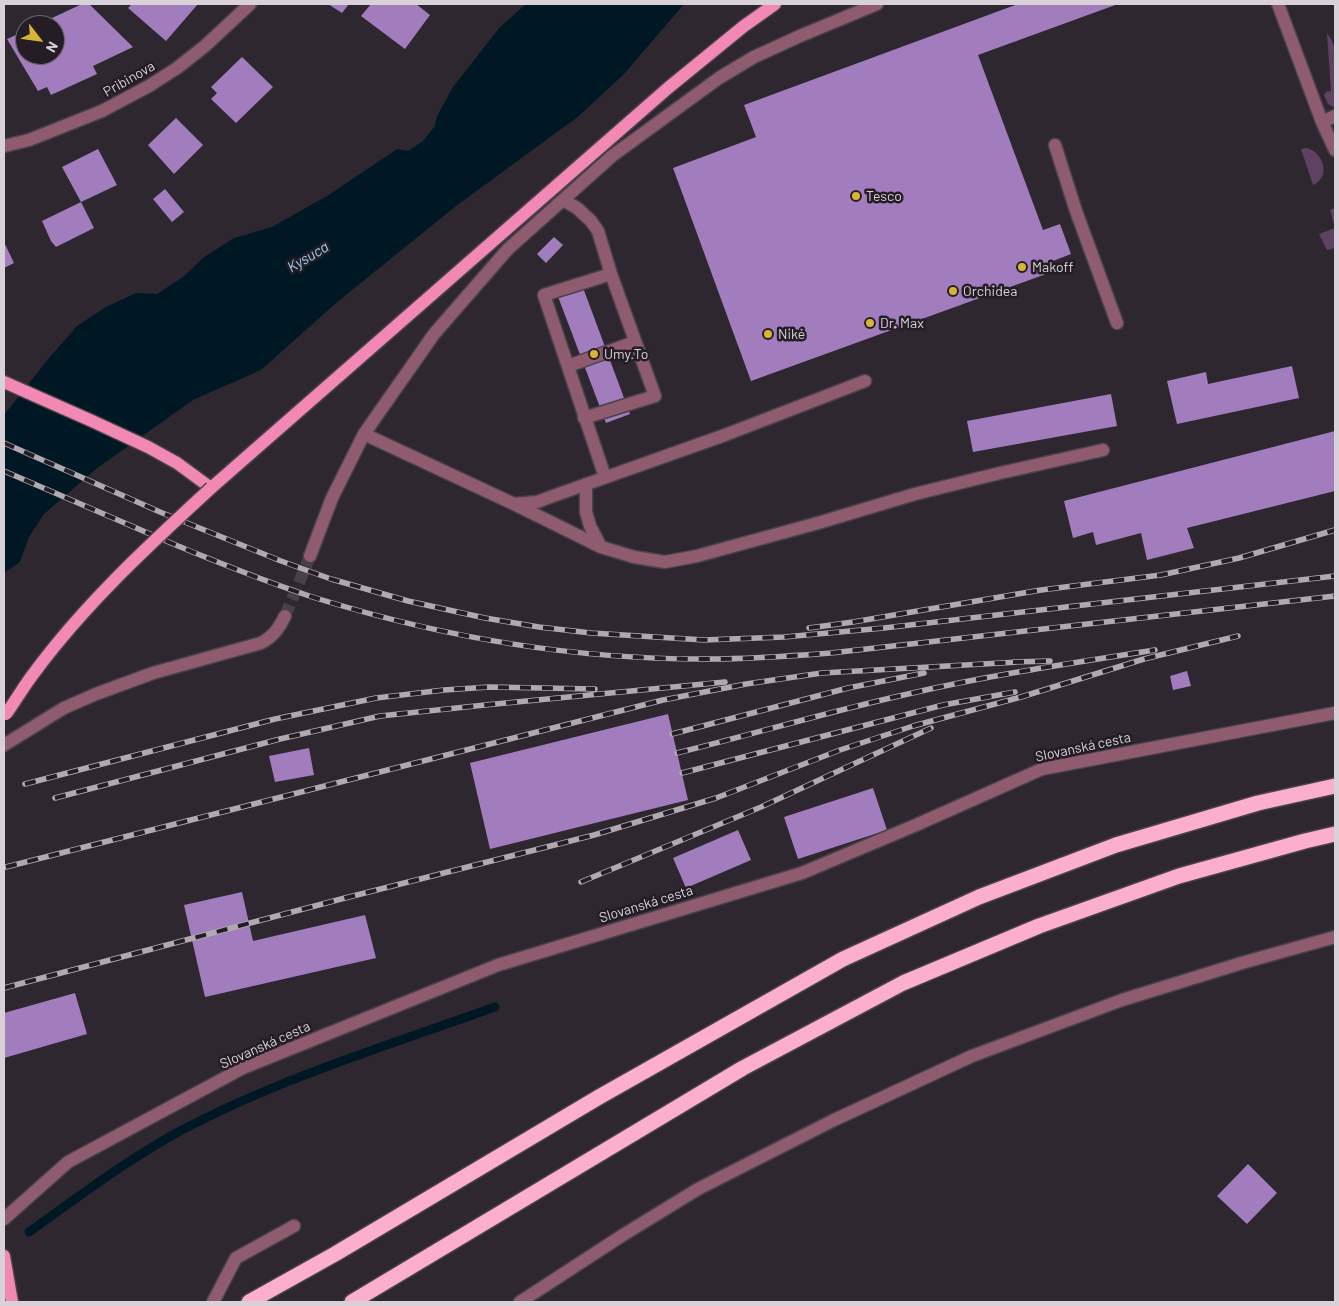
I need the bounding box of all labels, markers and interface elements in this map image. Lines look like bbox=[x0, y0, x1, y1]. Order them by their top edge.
north arrow bbox=[15, 15, 65, 65]
text: N bbox=[43, 39, 62, 56]
street label: Pribinova bbox=[100, 58, 158, 100]
place label: Tesco bbox=[866, 188, 902, 204]
marker: Tesco bbox=[850, 190, 862, 202]
water label: Kysuca bbox=[284, 238, 332, 276]
place label: Makoff bbox=[1032, 259, 1073, 275]
marker: Makoff bbox=[1016, 261, 1028, 273]
place label: Orchidea bbox=[963, 283, 1017, 299]
marker: Orchidea bbox=[947, 285, 959, 297]
place label: Dr. Max bbox=[880, 315, 924, 331]
marker: Dr. Max bbox=[864, 317, 876, 329]
place label: Niké bbox=[778, 326, 805, 342]
marker: Niké bbox=[762, 328, 774, 340]
place label: Umy.To bbox=[604, 346, 648, 362]
marker: Umy.To bbox=[588, 348, 600, 360]
street label: Slovanská cesta bbox=[1034, 729, 1132, 765]
street label: Slovanská cesta bbox=[597, 882, 695, 926]
street label: Slovanská cesta bbox=[217, 1018, 313, 1072]

